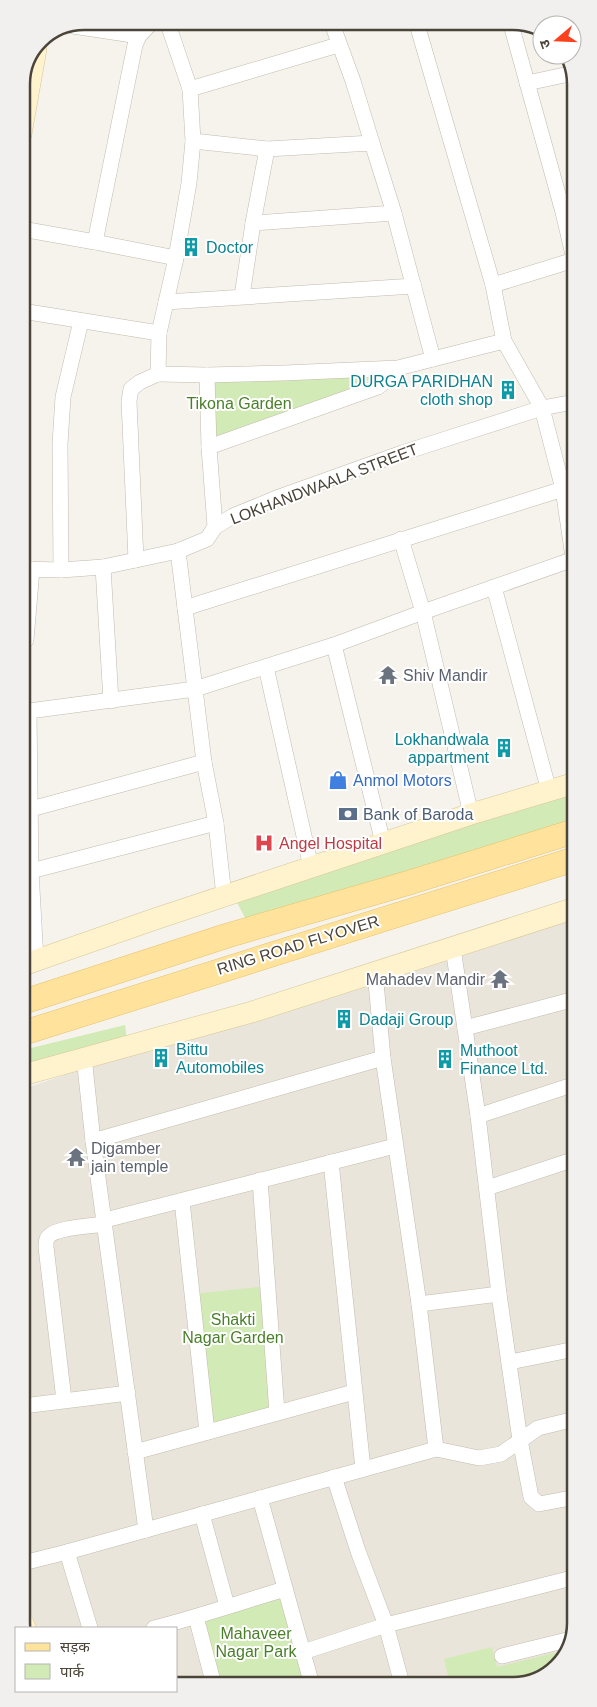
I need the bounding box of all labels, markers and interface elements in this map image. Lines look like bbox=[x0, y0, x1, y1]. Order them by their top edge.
north arrow bbox=[532, 15, 582, 65]
text: उ bbox=[536, 37, 554, 51]
building icon: Doctor bbox=[180, 236, 202, 258]
place label: Doctor bbox=[206, 239, 254, 256]
place label: DURGA PARIDHAN cloth shop bbox=[350, 373, 493, 408]
building icon: DURGA PARIDHAN cloth shop bbox=[497, 379, 519, 401]
park label: Tikona Garden bbox=[186, 395, 292, 412]
street label: LOKHANDWAALA STREET bbox=[228, 440, 420, 528]
temple icon: Shiv Mandir bbox=[377, 664, 399, 686]
place label: Shiv Mandir bbox=[403, 667, 488, 684]
place label: Lokhandwala appartment bbox=[395, 731, 490, 766]
building icon: Lokhandwala appartment bbox=[493, 737, 515, 759]
shop icon: Anmol Motors bbox=[327, 769, 349, 791]
place label: Anmol Motors bbox=[353, 772, 452, 789]
bank icon: Bank of Baroda bbox=[337, 803, 359, 825]
place label: Bank of Baroda bbox=[363, 806, 473, 823]
hospital icon: Angel Hospital bbox=[253, 832, 275, 854]
place label: Angel Hospital bbox=[279, 835, 382, 852]
street label: RING ROAD FLYOVER bbox=[215, 912, 381, 978]
temple icon: Mahadev Mandir bbox=[489, 968, 511, 990]
place label: Mahadev Mandir bbox=[366, 971, 486, 988]
building icon: Dadaji Group bbox=[333, 1008, 355, 1030]
place label: Dadaji Group bbox=[359, 1011, 453, 1028]
place label: Bittu Automobiles bbox=[176, 1041, 264, 1076]
place label: Muthoot Finance Ltd. bbox=[460, 1042, 548, 1077]
building icon: Bittu Automobiles bbox=[150, 1047, 172, 1069]
building icon: Muthoot Finance Ltd. bbox=[434, 1048, 456, 1070]
place label: Digamber jain temple bbox=[90, 1140, 168, 1175]
temple icon: Digamber jain temple bbox=[65, 1146, 87, 1168]
park label: Shakti Nagar Garden bbox=[182, 1311, 284, 1346]
park label: Mahaveer Nagar Park bbox=[216, 1625, 297, 1660]
legend bbox=[15, 1627, 178, 1692]
text: सड़क bbox=[60, 1638, 90, 1655]
text: पार्क bbox=[60, 1663, 84, 1680]

